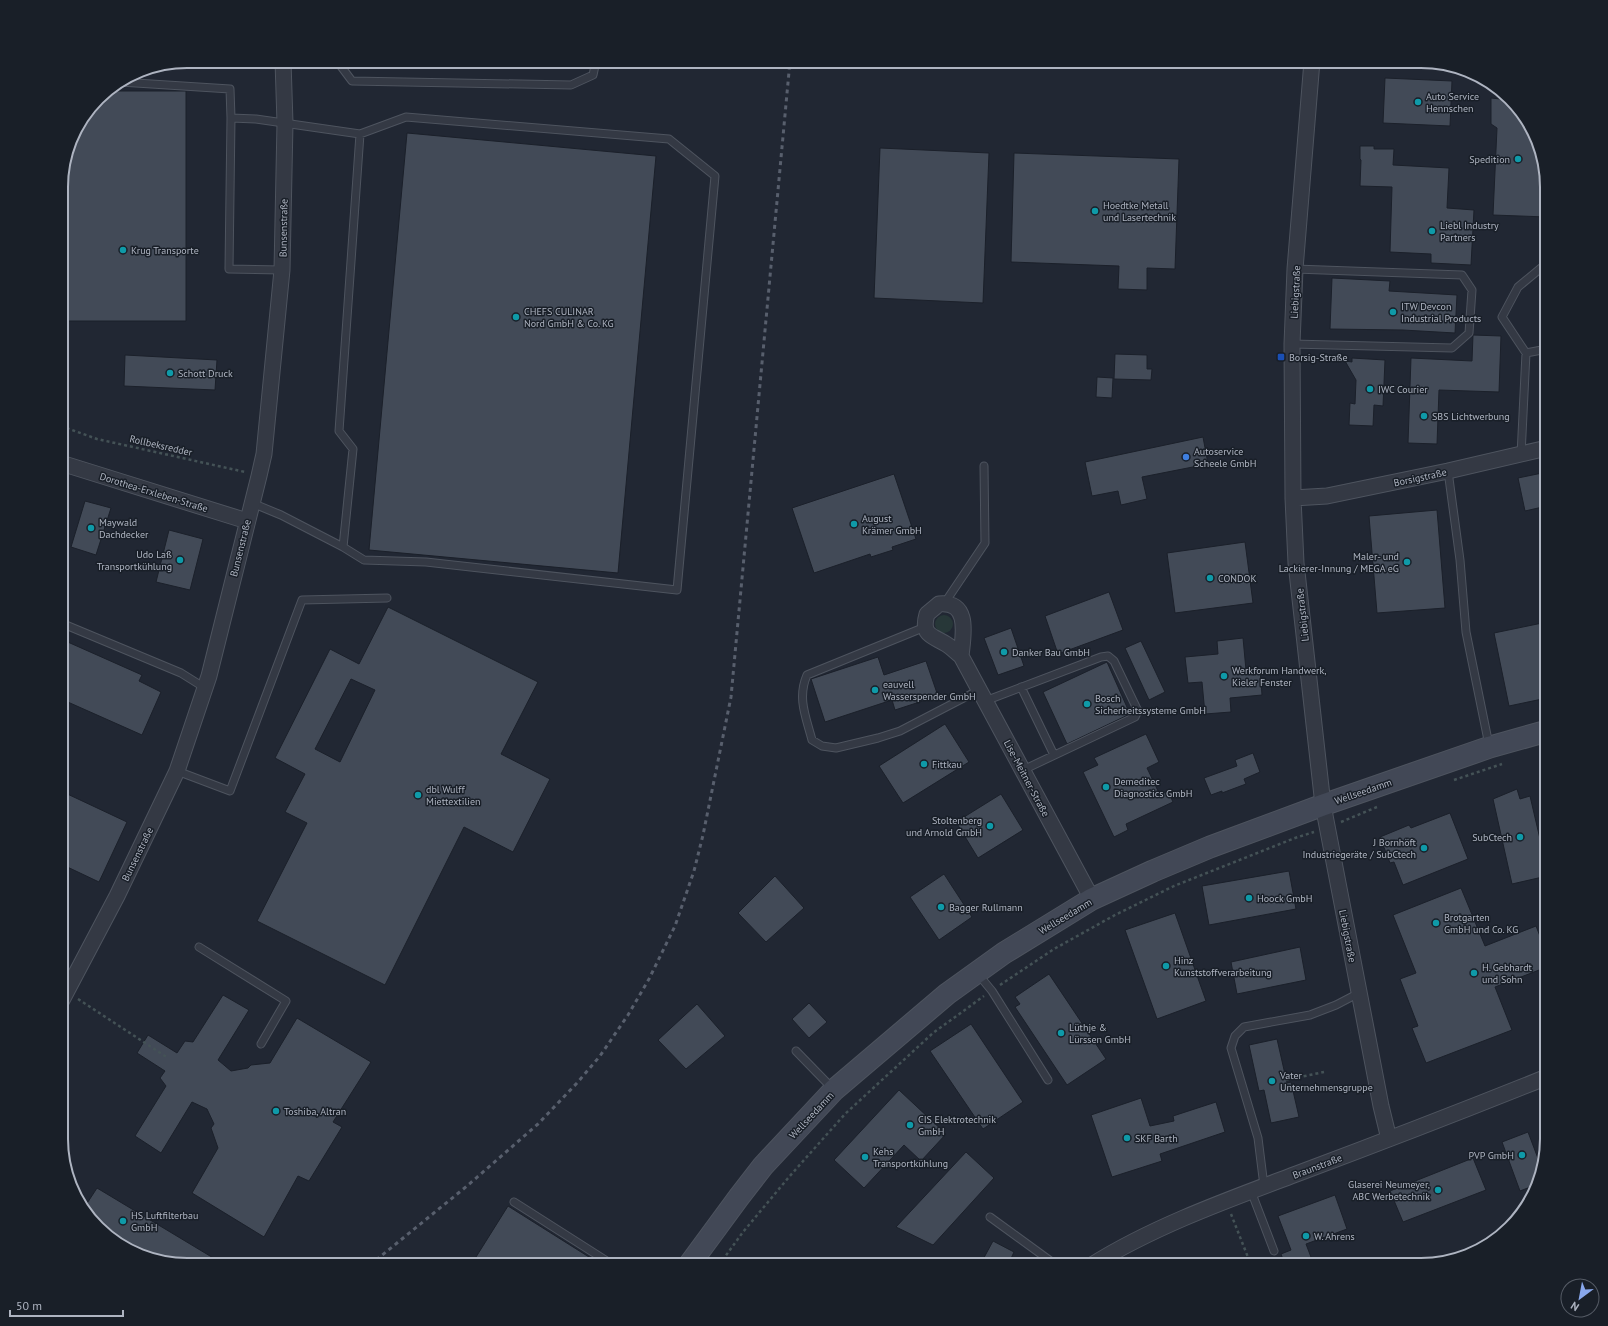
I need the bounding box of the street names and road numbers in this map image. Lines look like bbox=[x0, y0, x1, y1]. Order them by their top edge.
street label: Bunsenstraße bbox=[276, 199, 291, 257]
street label: Liebigstraße bbox=[1288, 265, 1303, 319]
street label: Rollbeksredder bbox=[128, 432, 194, 459]
street label: Borsigstraße bbox=[1392, 466, 1448, 489]
street label: Dorothea-Erxleben-Straße bbox=[98, 470, 210, 515]
street label: Bunsenstraße bbox=[227, 518, 254, 578]
street label: Liebigstraße bbox=[1293, 588, 1312, 642]
street label: Lise-Meitner-Straße bbox=[1001, 737, 1052, 819]
street label: Wellseedamm bbox=[1333, 776, 1393, 807]
street label: Bunsenstraße bbox=[119, 825, 156, 883]
street label: Wellseedamm bbox=[1036, 896, 1094, 937]
street label: Liebigstraße bbox=[1336, 909, 1359, 964]
street label: Wellseedamm bbox=[786, 1089, 836, 1142]
street label: Braunstraße bbox=[1291, 1151, 1344, 1182]

